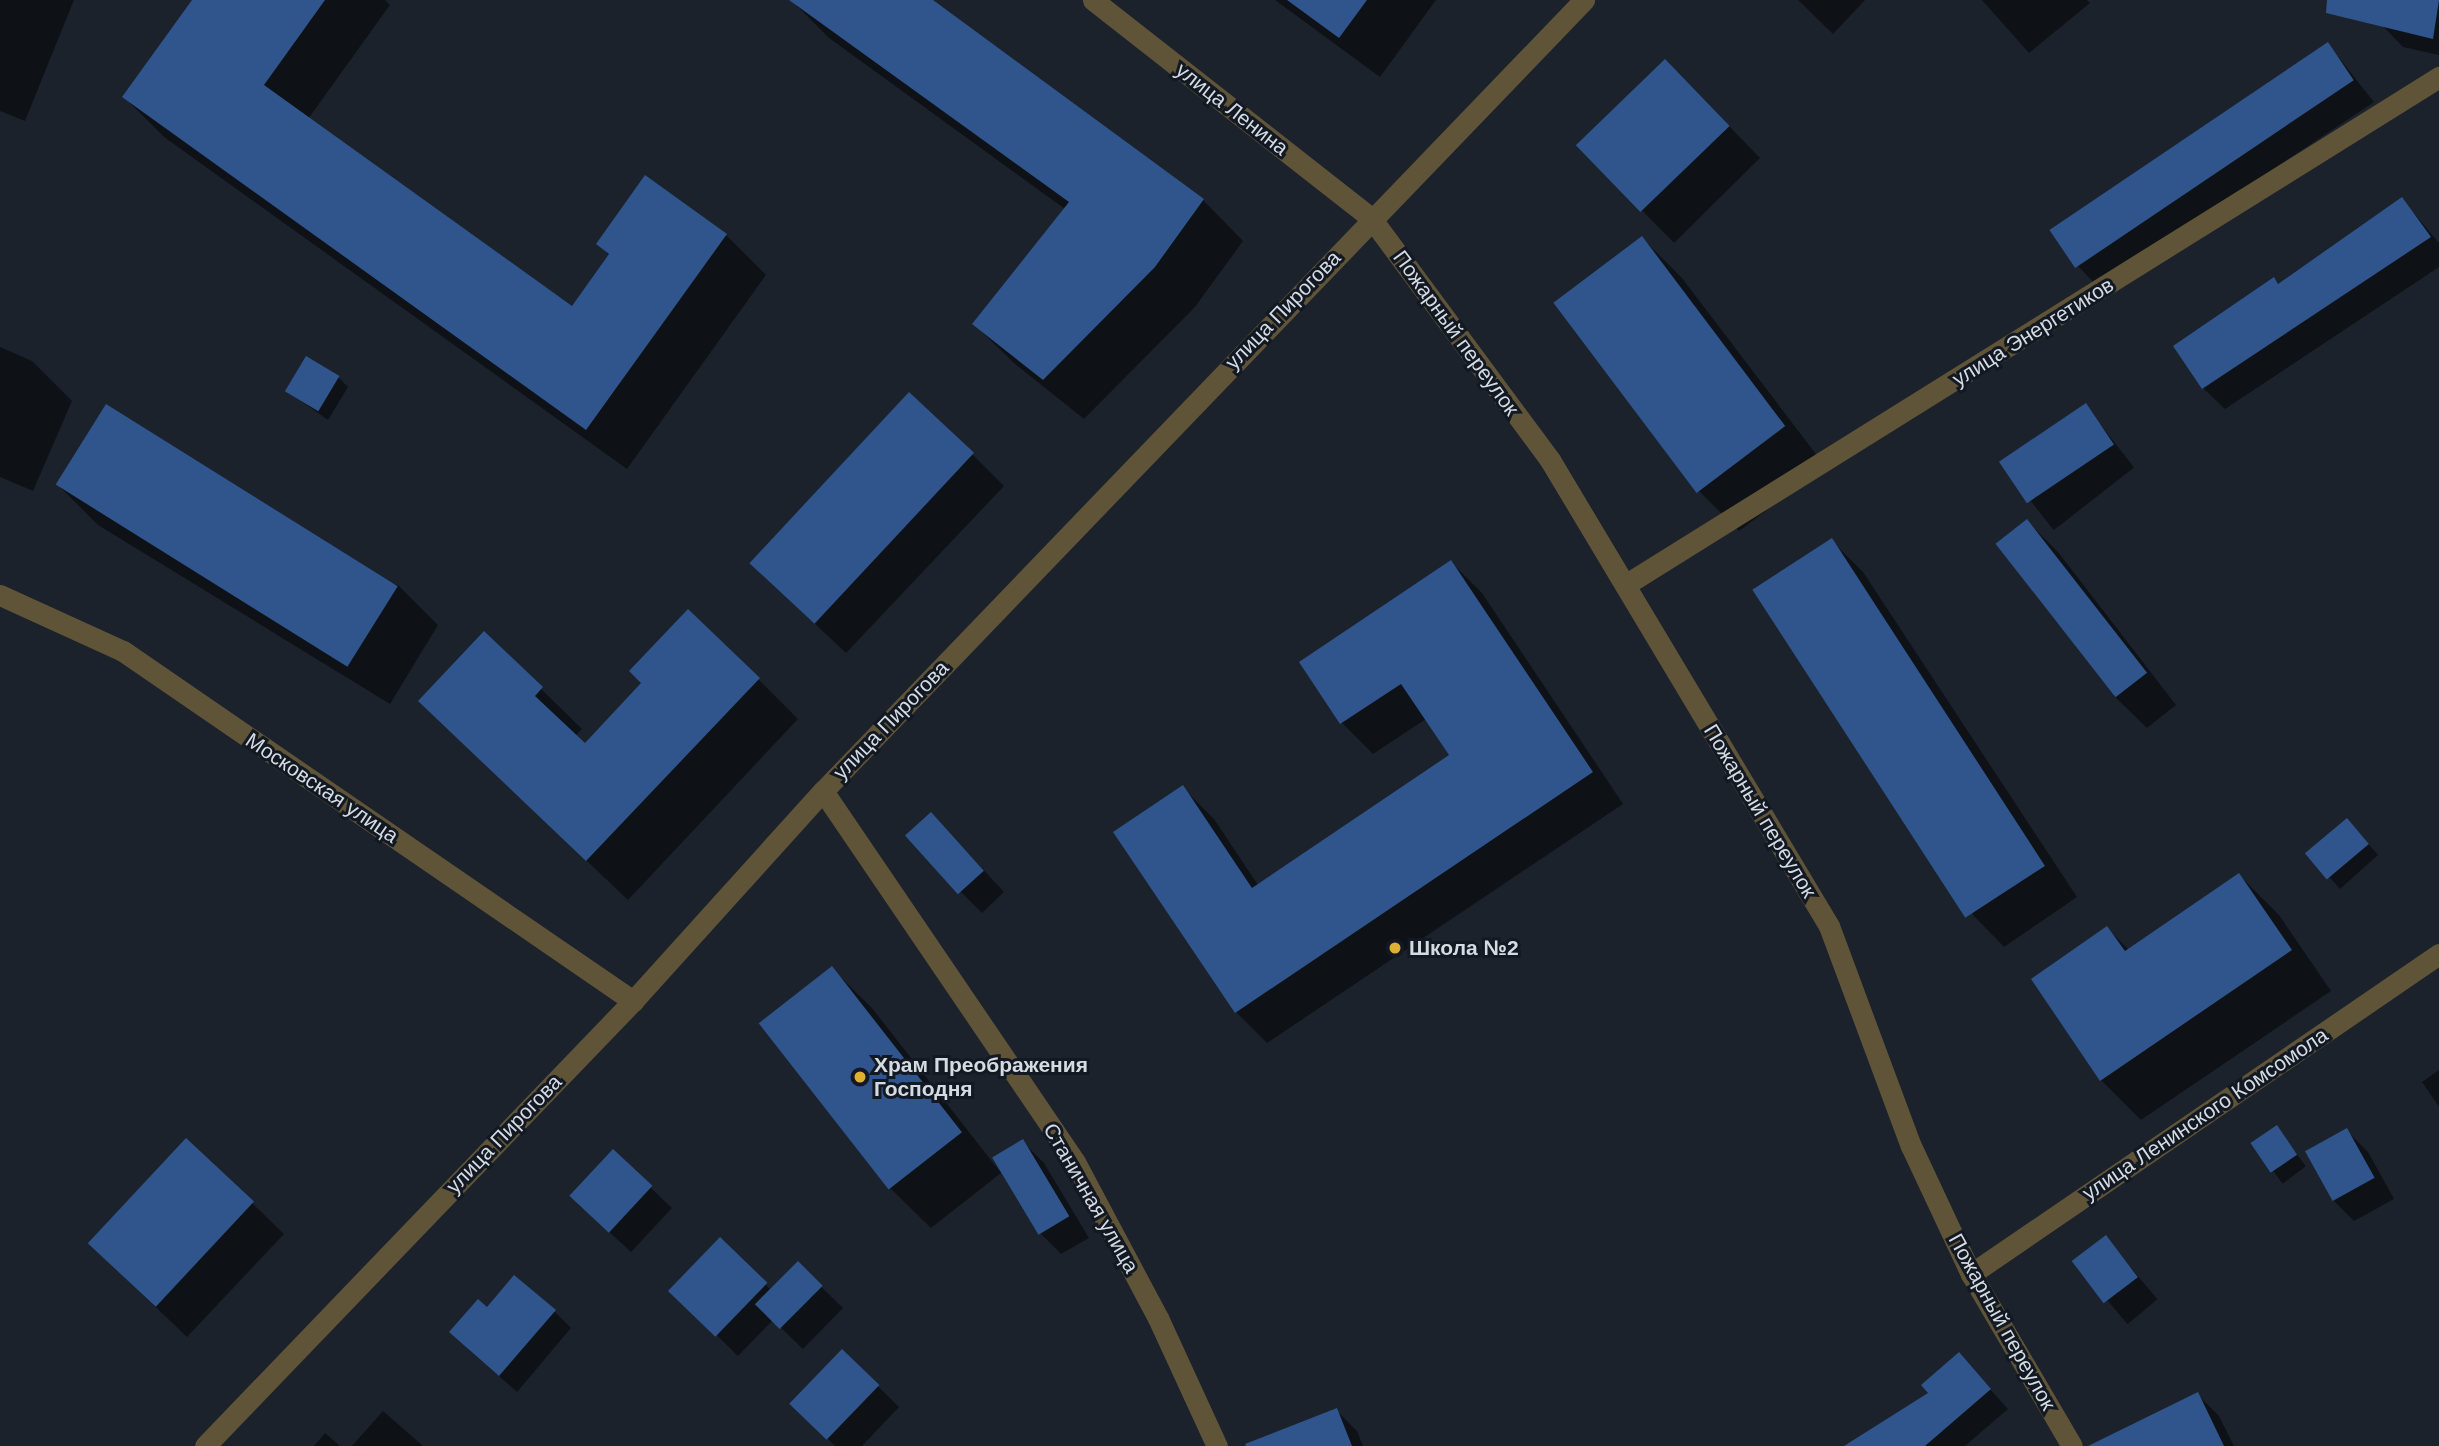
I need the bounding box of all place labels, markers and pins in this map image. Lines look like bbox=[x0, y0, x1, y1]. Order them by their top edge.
place label: Школа №2 bbox=[1409, 935, 1519, 961]
marker: Школа №2 bbox=[1387, 940, 1403, 956]
place label: Храм Преображения Господня bbox=[874, 1052, 1088, 1102]
marker: Храм Преображения Господня bbox=[852, 1069, 868, 1085]

